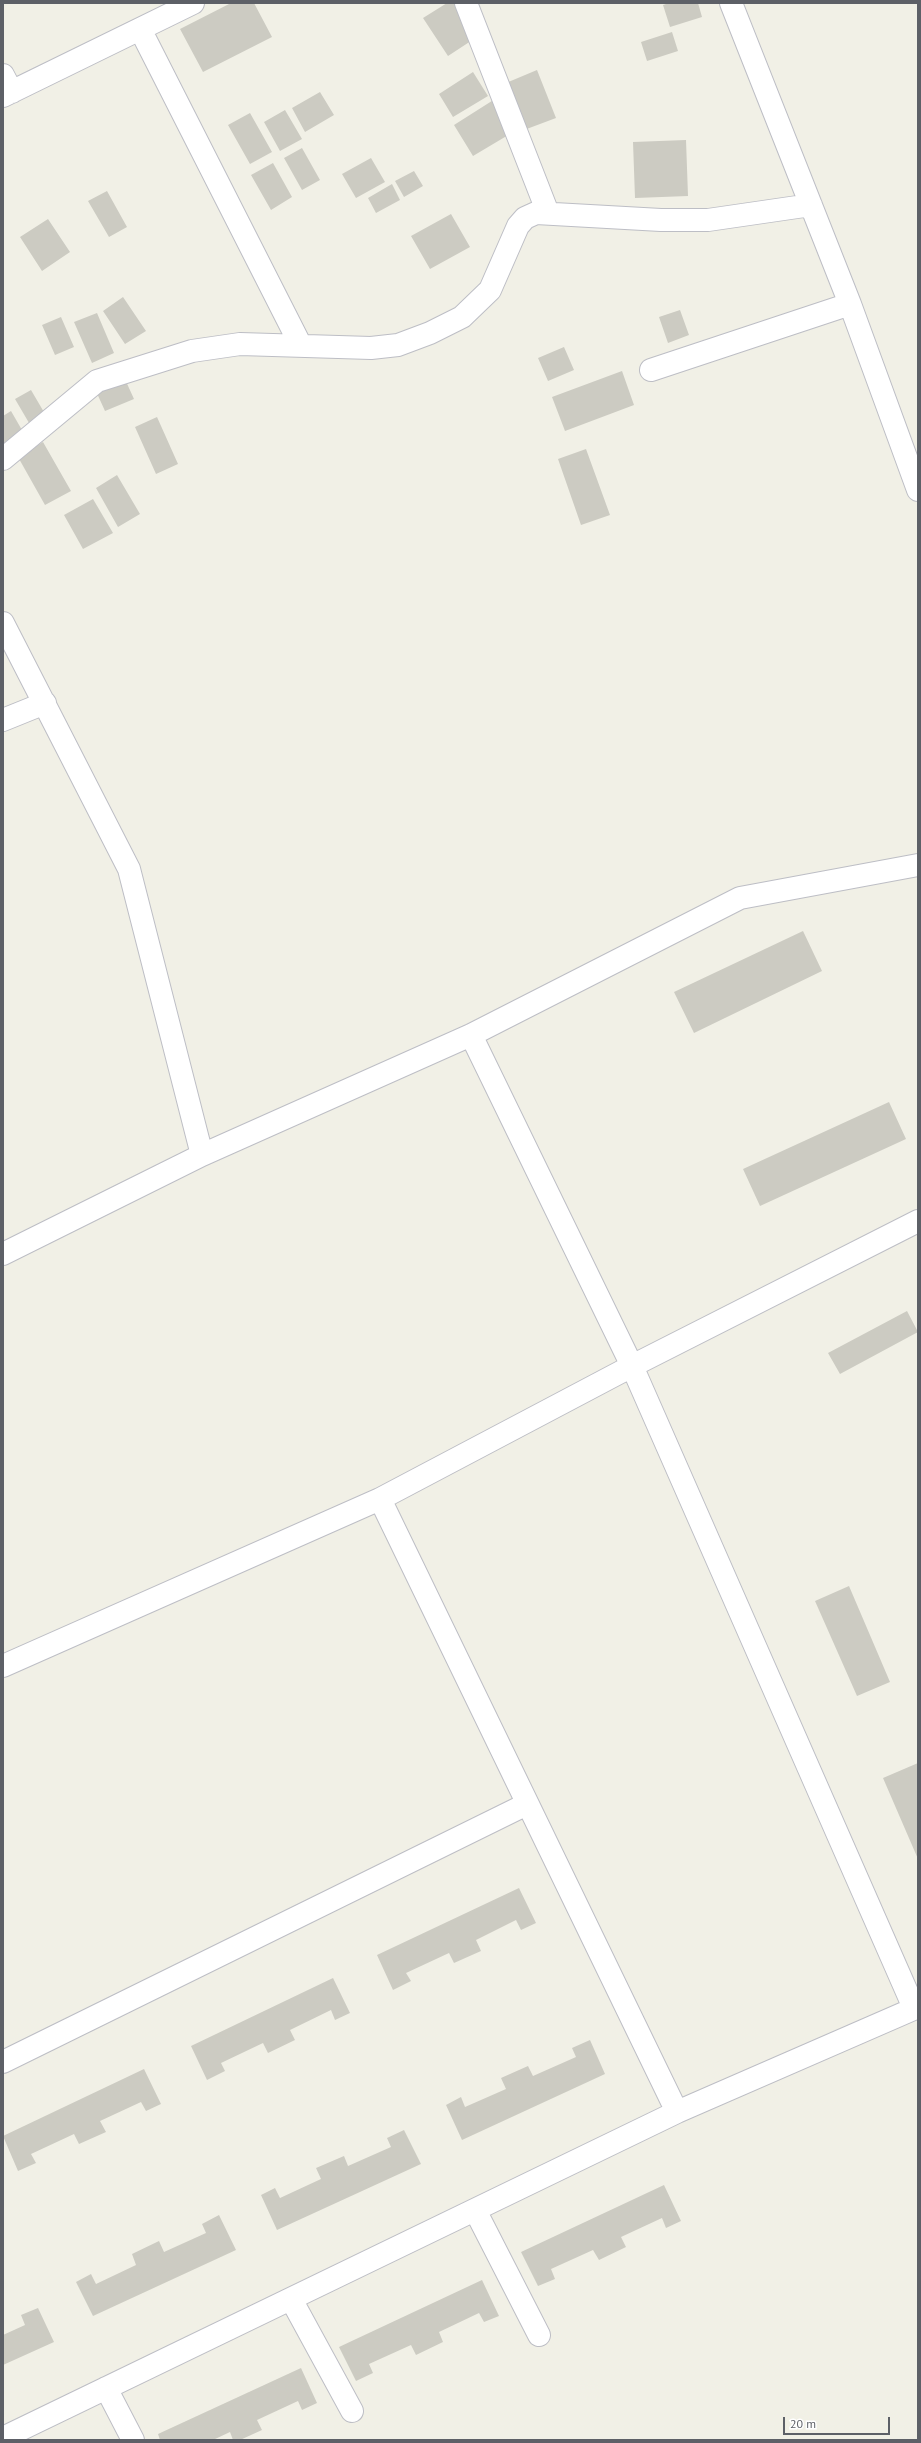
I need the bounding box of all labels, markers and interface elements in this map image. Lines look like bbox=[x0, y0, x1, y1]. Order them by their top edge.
scale bar bbox=[785, 2409, 892, 2435]
text: 20 m bbox=[790, 2416, 816, 2431]

